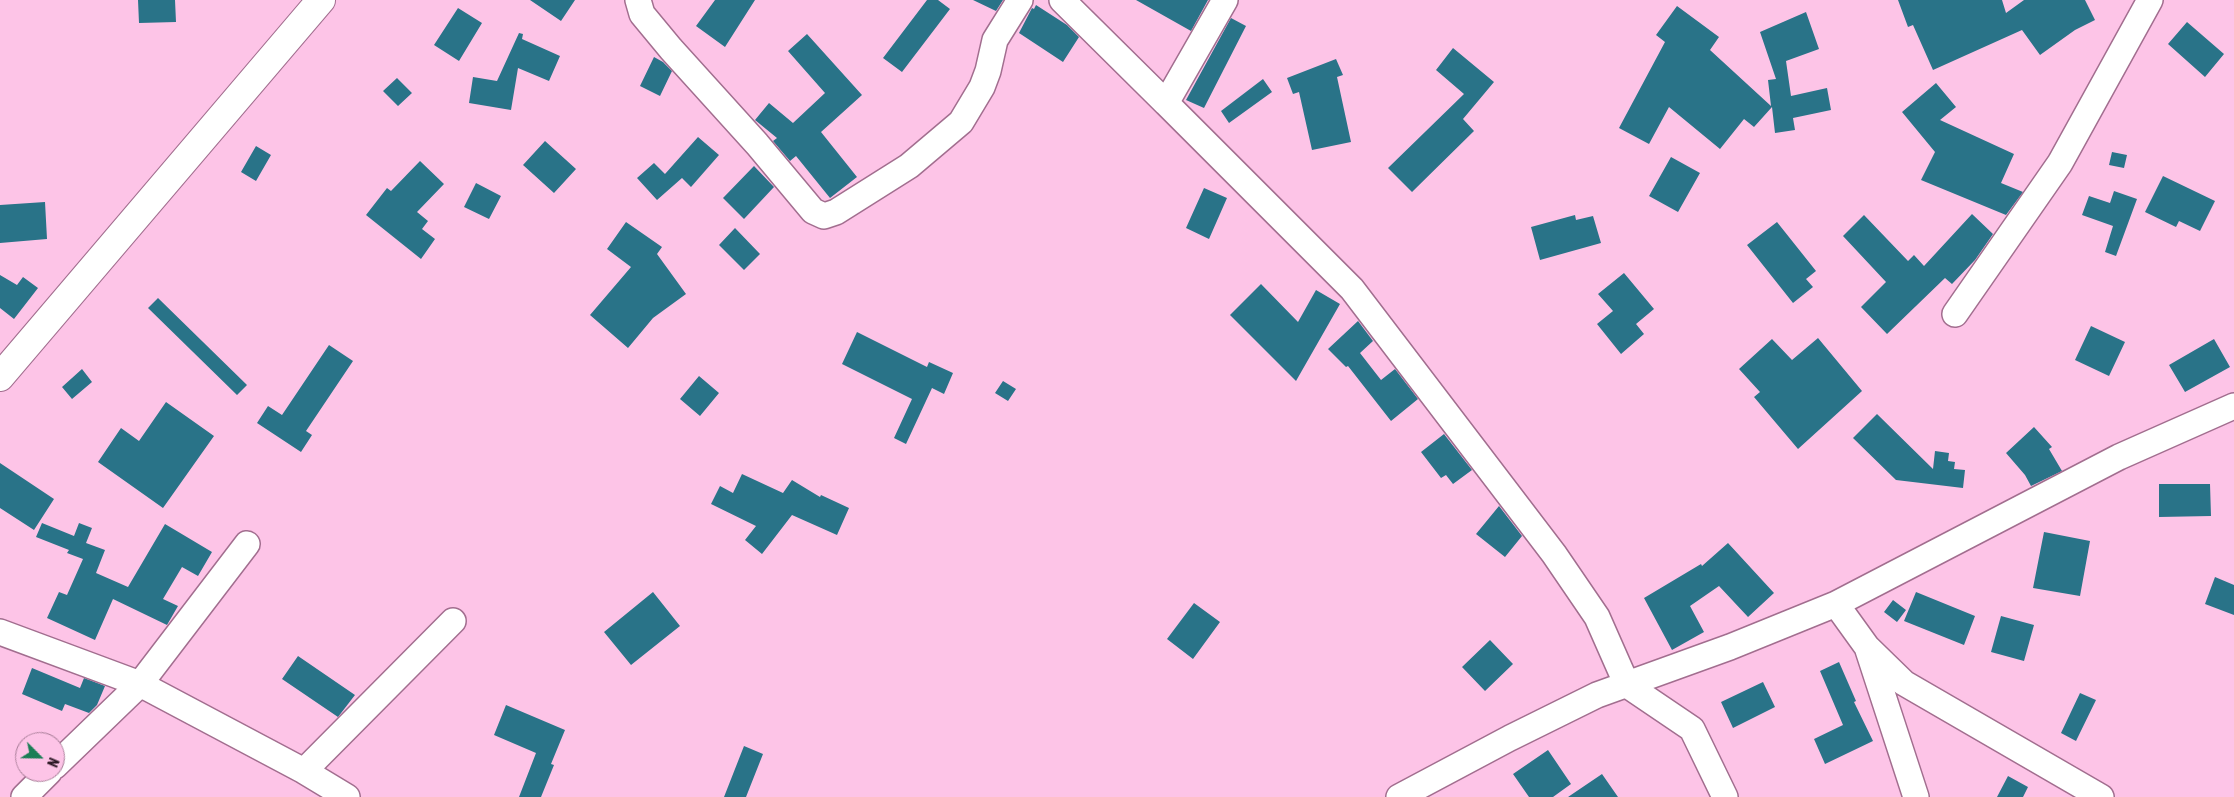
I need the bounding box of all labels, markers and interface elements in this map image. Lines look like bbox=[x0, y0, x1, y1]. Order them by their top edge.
north arrow bbox=[15, 732, 65, 782]
text: N bbox=[44, 756, 62, 769]

